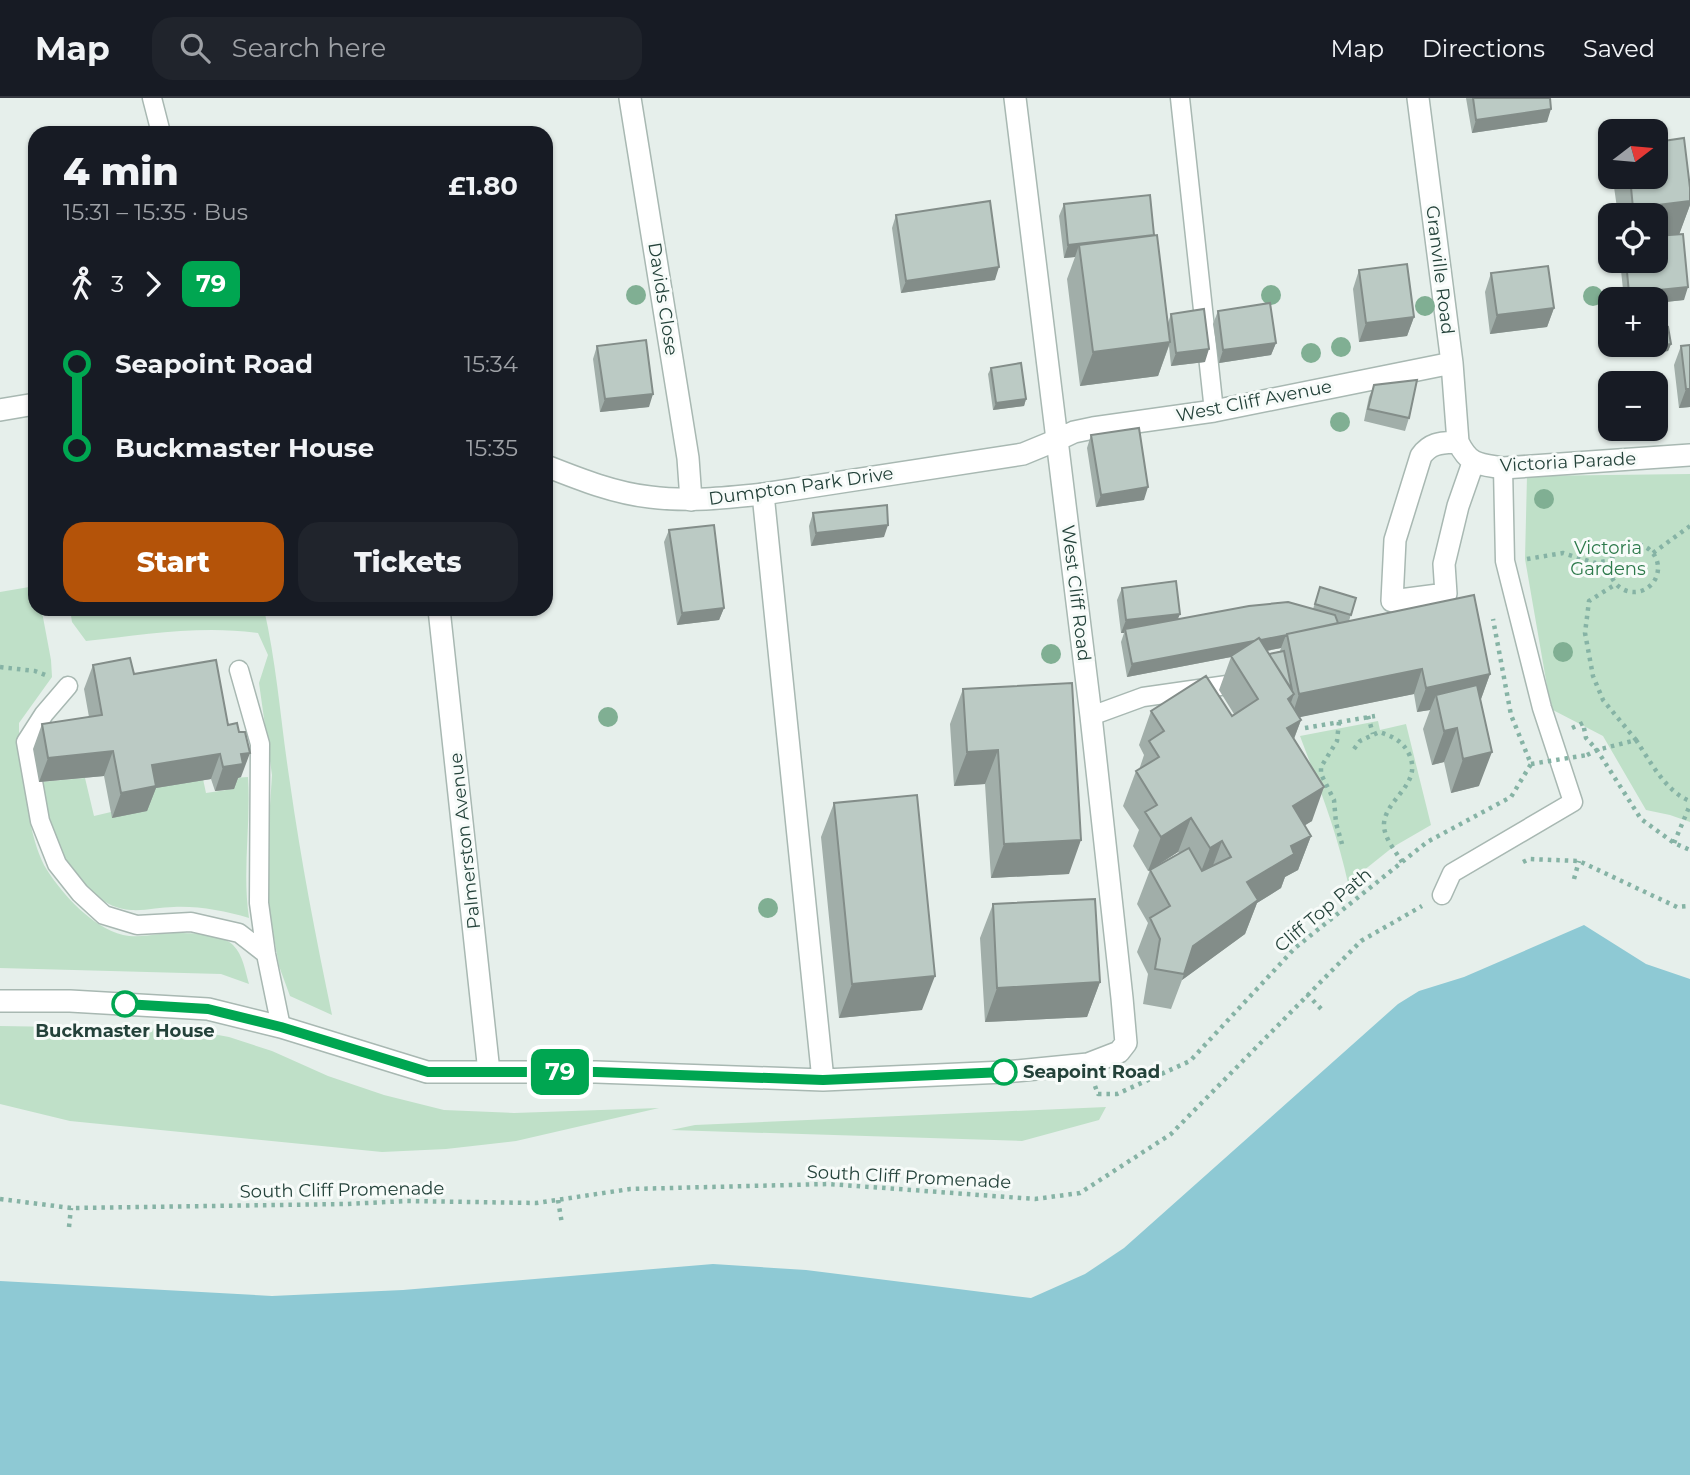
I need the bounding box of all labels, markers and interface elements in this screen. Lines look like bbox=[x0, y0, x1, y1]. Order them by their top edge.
search box bbox=[152, 17, 642, 80]
text: Map bbox=[35, 28, 110, 68]
icon: search bbox=[176, 29, 214, 67]
text: Search here bbox=[232, 32, 386, 64]
text: Map bbox=[1331, 34, 1384, 63]
text: Directions bbox=[1422, 34, 1545, 63]
text: Saved bbox=[1583, 34, 1655, 63]
north arrow bbox=[1598, 119, 1668, 189]
map controls bbox=[1598, 119, 1668, 441]
text: 4 min bbox=[63, 148, 179, 195]
text: £1.80 bbox=[448, 170, 518, 202]
text: 15:31 – 15:35 · Bus bbox=[63, 198, 248, 226]
button: locate bbox=[1598, 203, 1668, 273]
street label: Granville Road bbox=[1421, 204, 1459, 336]
street label: Davids Close bbox=[643, 241, 683, 357]
icon: walk bbox=[63, 265, 101, 303]
icon: forward bbox=[134, 265, 172, 303]
text: 79 bbox=[196, 269, 226, 298]
text: 3 bbox=[111, 270, 124, 298]
button: + bbox=[1598, 287, 1668, 357]
text: Seapoint Road bbox=[115, 348, 313, 380]
text: 15:34 bbox=[464, 350, 518, 378]
button: − bbox=[1598, 371, 1668, 441]
street label: West Cliff Avenue bbox=[1174, 375, 1334, 427]
text: Buckmaster House bbox=[115, 432, 374, 464]
text: 15:35 bbox=[466, 434, 518, 462]
street label: Victoria Parade bbox=[1499, 447, 1637, 477]
street label: Dumpton Park Drive bbox=[707, 462, 895, 510]
button: Start bbox=[63, 522, 284, 602]
button: Tickets bbox=[298, 522, 518, 602]
street label: West Cliff Road bbox=[1057, 524, 1095, 662]
park label: Victoria Gardens bbox=[1570, 537, 1646, 580]
street label: Palmerston Avenue bbox=[445, 752, 485, 930]
street label: Cliff Top Path bbox=[1270, 863, 1376, 957]
marker: Buckmaster House bbox=[112, 991, 138, 1017]
place label: Buckmaster House bbox=[35, 1020, 215, 1042]
line badge: 79 bbox=[528, 1049, 592, 1095]
text: 79 bbox=[545, 1057, 575, 1086]
marker: Seapoint Road bbox=[991, 1059, 1017, 1085]
place label: Seapoint Road bbox=[1023, 1061, 1160, 1083]
street label: South Cliff Promenade bbox=[806, 1161, 1012, 1193]
street label: South Cliff Promenade bbox=[239, 1177, 445, 1203]

